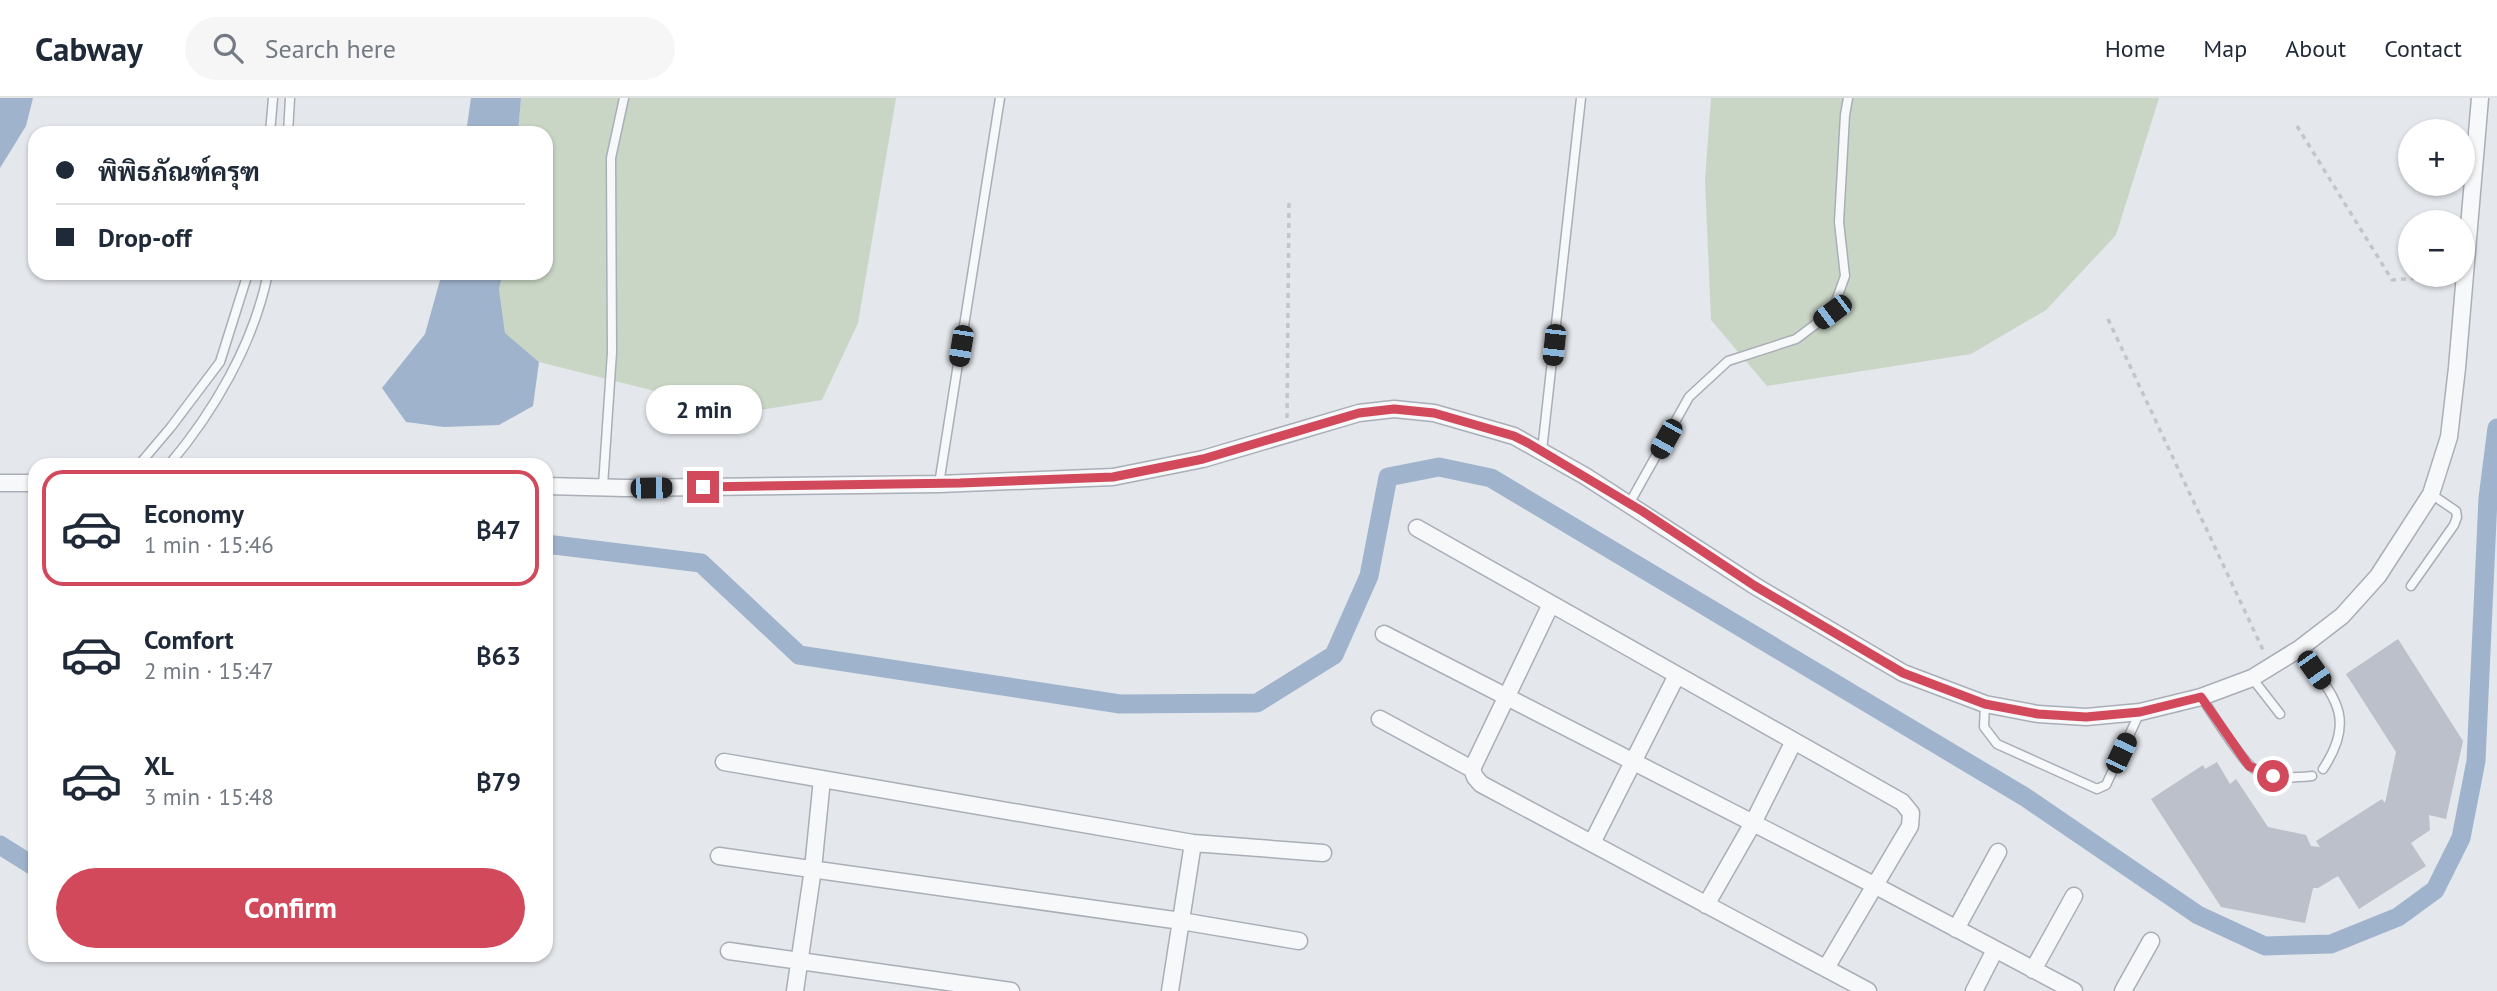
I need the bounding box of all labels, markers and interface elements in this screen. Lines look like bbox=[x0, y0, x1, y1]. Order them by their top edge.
search box bbox=[185, 17, 675, 80]
text: Cabway bbox=[35, 27, 143, 70]
icon: search bbox=[209, 29, 247, 67]
text: Search here bbox=[265, 32, 396, 65]
text: Home bbox=[2105, 33, 2165, 64]
text: Map bbox=[2203, 33, 2247, 64]
text: About bbox=[2285, 33, 2346, 64]
text: Contact bbox=[2384, 33, 2462, 64]
map controls bbox=[2398, 119, 2475, 287]
button: + bbox=[2398, 119, 2475, 196]
text: พิพิธภัณฑ์ครุฑ bbox=[98, 155, 260, 188]
button: − bbox=[2398, 210, 2475, 287]
text: Drop-off bbox=[98, 221, 192, 254]
car bbox=[1809, 291, 1856, 333]
car bbox=[1542, 323, 1567, 367]
car bbox=[948, 324, 975, 368]
callout: 2 min bbox=[645, 386, 761, 434]
text: 2 min bbox=[676, 395, 732, 424]
car bbox=[1647, 416, 1686, 462]
route end bbox=[687, 471, 719, 503]
car bbox=[630, 477, 673, 499]
icon: car bbox=[60, 497, 123, 560]
text: Economy bbox=[144, 497, 244, 530]
text: ฿47 bbox=[476, 513, 521, 546]
text: 1 min · 15:46 bbox=[144, 530, 274, 559]
icon: car bbox=[60, 623, 123, 686]
text: Comfort bbox=[144, 623, 234, 656]
text: ฿63 bbox=[476, 639, 521, 672]
car bbox=[2294, 647, 2335, 693]
text: 2 min · 15:47 bbox=[144, 656, 274, 685]
car bbox=[2103, 730, 2140, 776]
icon: car bbox=[60, 749, 123, 812]
text: XL bbox=[144, 749, 174, 782]
route start bbox=[2257, 760, 2289, 792]
text: ฿79 bbox=[476, 765, 521, 798]
text: 3 min · 15:48 bbox=[144, 782, 274, 811]
button: Confirm bbox=[56, 868, 525, 948]

